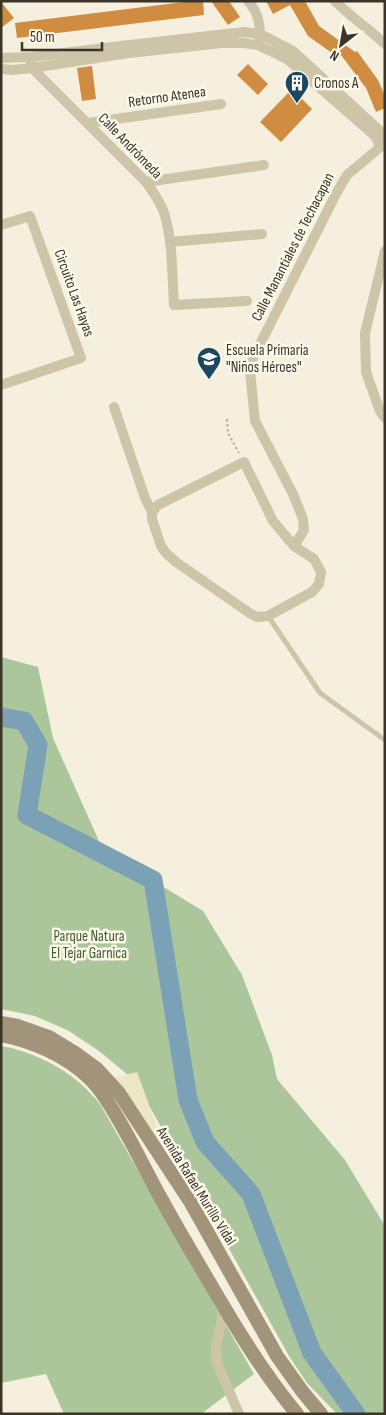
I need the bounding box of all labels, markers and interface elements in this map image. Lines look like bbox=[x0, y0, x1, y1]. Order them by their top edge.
scale bar bbox=[22, 20, 102, 52]
north arrow bbox=[316, 20, 366, 70]
text: 50 m bbox=[30, 28, 55, 47]
text: N bbox=[327, 47, 342, 65]
building icon: Cronos A bbox=[284, 70, 310, 104]
place label: Cronos A bbox=[314, 74, 359, 93]
street label: Retorno Atenea bbox=[127, 82, 207, 112]
street label: Calle Andrómeda bbox=[94, 109, 166, 183]
street label: Calle Manantiales de Techacapan bbox=[247, 170, 339, 324]
street label: Circuito Las Hayas bbox=[49, 247, 99, 339]
place label: Escuela Primaria ''Niños Héroes'' bbox=[226, 341, 309, 377]
school or university icon: Escuela Primaria ''Niños Héroes'' bbox=[196, 346, 222, 380]
park label: Parque Natura El Tejar Garnica bbox=[51, 927, 127, 963]
street label: Avenida Rafael Murillo Vidal bbox=[151, 1122, 240, 1249]

